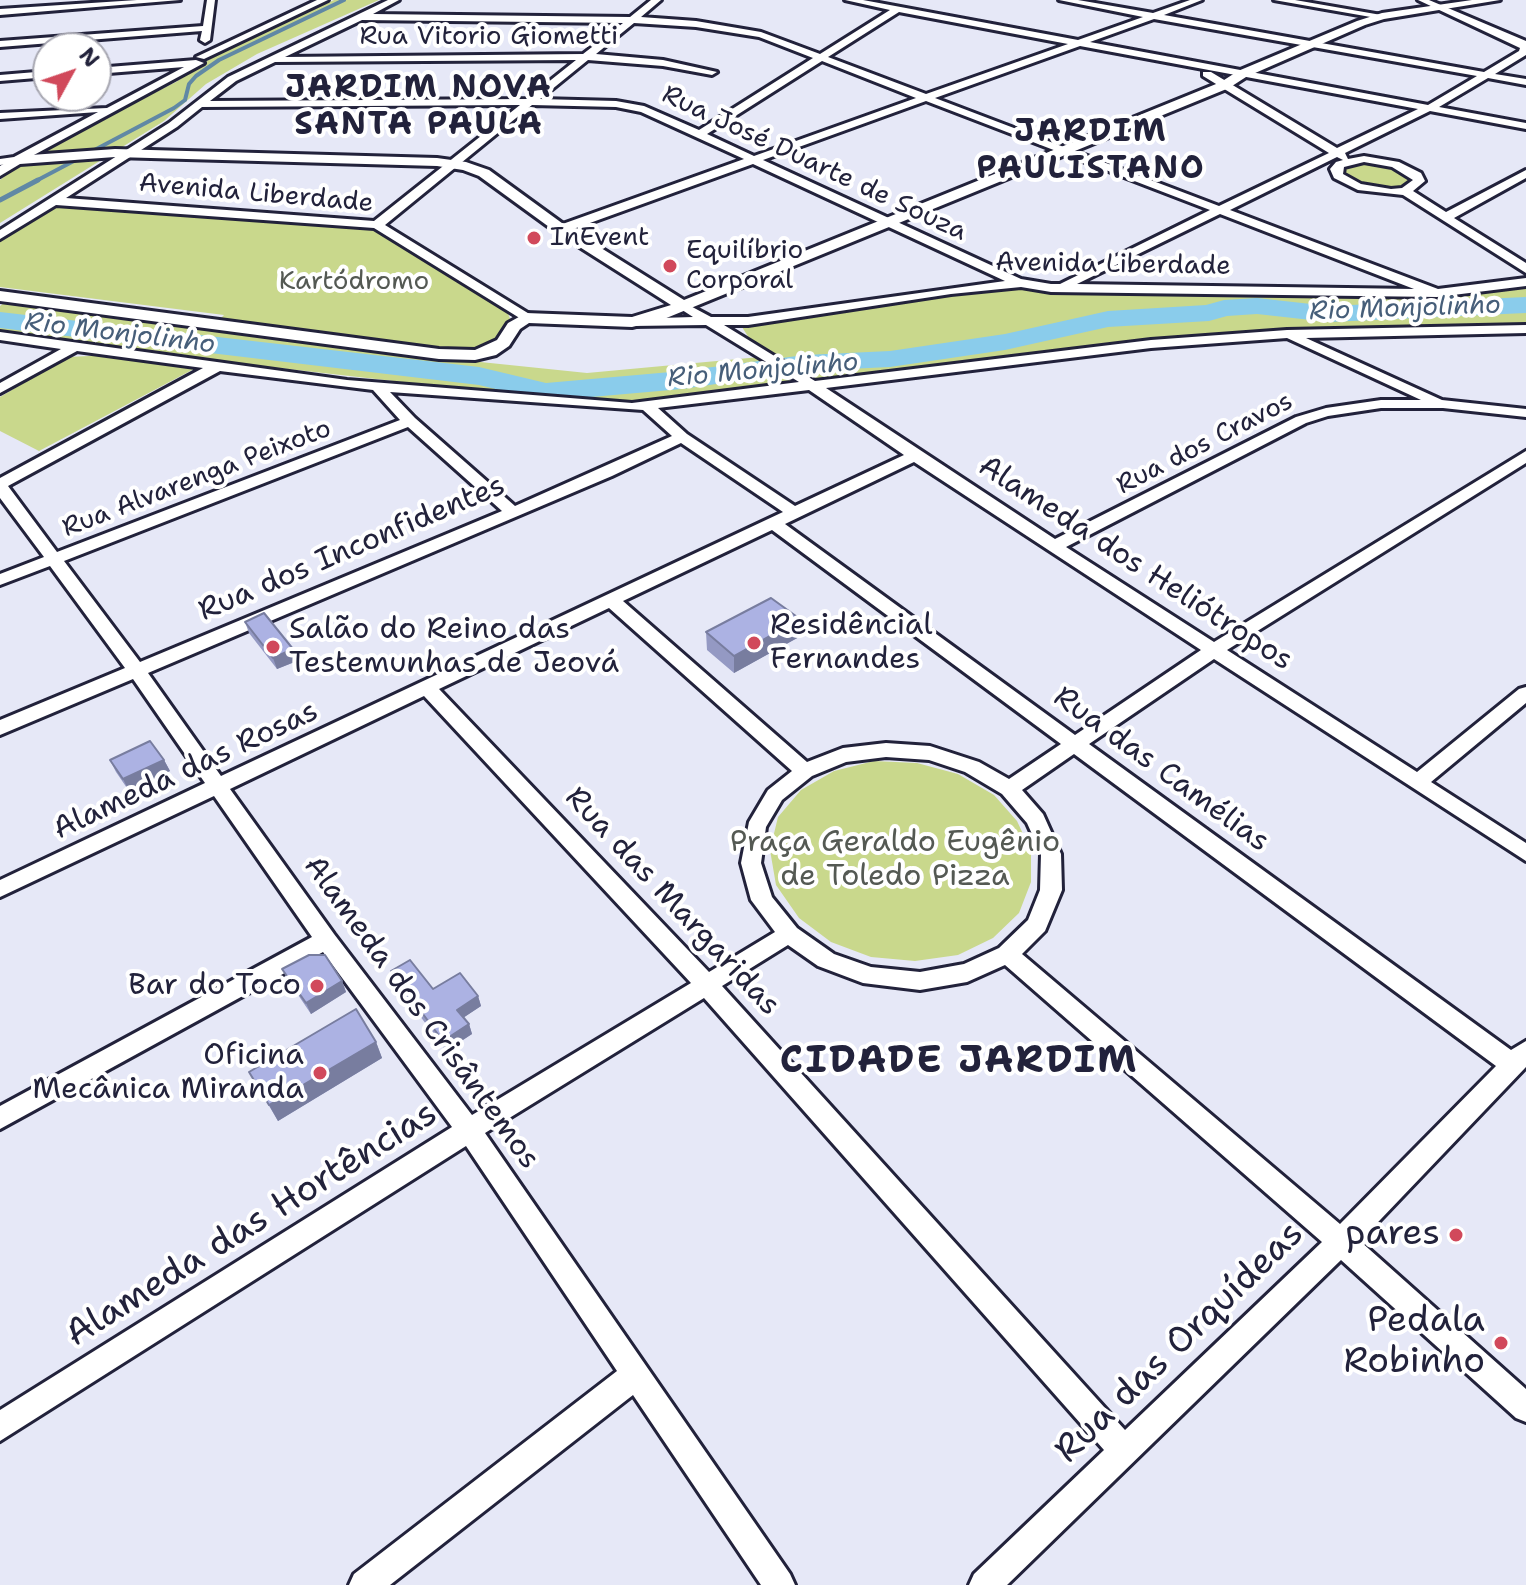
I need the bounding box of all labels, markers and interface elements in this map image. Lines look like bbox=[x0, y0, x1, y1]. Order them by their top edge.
street label: Rua Vitorio Giometti bbox=[360, 21, 618, 53]
north arrow bbox=[32, 32, 112, 112]
text: N bbox=[73, 42, 106, 74]
district label: JARDIM NOVA SANTA PAULA bbox=[285, 70, 553, 145]
street label: Rua José Duarte de Souza bbox=[657, 80, 971, 248]
district label: JARDIM PAULISTANO bbox=[976, 114, 1206, 189]
street label: Avenida Liberdade bbox=[137, 168, 375, 220]
place label: InEvent bbox=[550, 222, 649, 254]
marker: InEvent bbox=[525, 229, 543, 247]
place label: Equilíbrio Corporal bbox=[686, 235, 803, 296]
street label: Avenida Liberdade bbox=[995, 247, 1231, 283]
marker: Equilíbrio Corporal bbox=[661, 257, 679, 275]
park label: Kartódromo bbox=[279, 266, 429, 298]
water label: Rio Monjolinho bbox=[1309, 290, 1501, 328]
water label: Rio Monjolinho bbox=[23, 307, 217, 361]
water label: Rio Monjolinho bbox=[666, 347, 860, 395]
street label: Rua dos Cravos bbox=[1112, 386, 1298, 502]
street label: Rua Alvarenga Peixoto bbox=[58, 413, 336, 545]
street label: Alameda dos Heliótropos bbox=[971, 449, 1299, 679]
street label: Rua dos Inconfidentes bbox=[193, 468, 511, 630]
place label: Residêncial Fernandes bbox=[770, 608, 932, 678]
place label: Salão do Reino das Testemunhas de Jeová bbox=[289, 612, 619, 682]
marker: Residêncial Fernandes bbox=[745, 634, 763, 652]
marker: Salão do Reino das Testemunhas de Jeová bbox=[264, 638, 282, 656]
street label: Rua das Camélias bbox=[1046, 680, 1276, 860]
street label: Alameda das Rosas bbox=[48, 694, 324, 848]
street label: Rua das Margaridas bbox=[557, 780, 787, 1024]
park label: Praça Geraldo Eugênio de Toledo Pizza bbox=[730, 825, 1060, 896]
street label: Alameda dos Crisântemos bbox=[295, 850, 547, 1176]
place label: Bar do Toco bbox=[128, 968, 301, 1004]
marker: Bar do Toco bbox=[308, 977, 326, 995]
place label: Oficina Mecânica Miranda bbox=[32, 1038, 304, 1108]
district label: CIDADE JARDIM bbox=[780, 1039, 1138, 1085]
marker: Oficina Mecânica Miranda bbox=[311, 1064, 329, 1082]
street label: Alameda das Hortências bbox=[58, 1093, 446, 1357]
street label: Rua das Orquídeas bbox=[1047, 1213, 1313, 1473]
place label: pares bbox=[1345, 1213, 1440, 1257]
marker: pares bbox=[1447, 1226, 1465, 1244]
place label: Pedala Robinho bbox=[1343, 1300, 1485, 1385]
marker: Pedala Robinho bbox=[1492, 1334, 1510, 1352]

